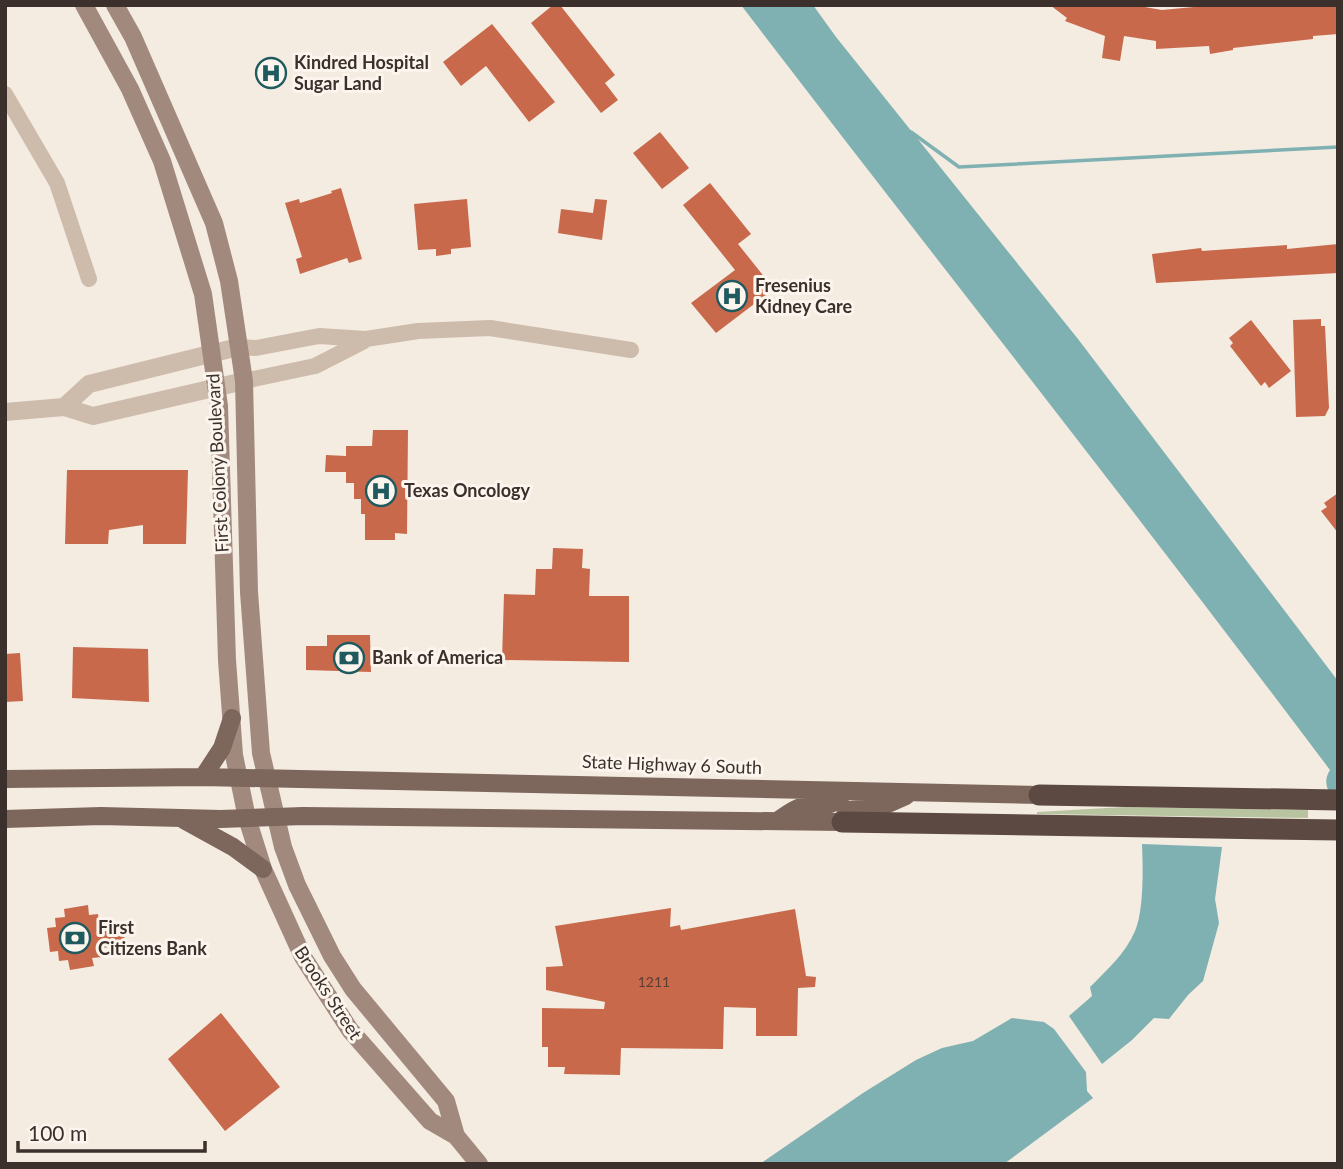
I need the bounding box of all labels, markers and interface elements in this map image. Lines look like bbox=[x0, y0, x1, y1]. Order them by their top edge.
place label: Kindred Hospital Sugar Land bbox=[294, 51, 429, 94]
hospital icon: Kindred Hospital Sugar Land bbox=[254, 56, 288, 90]
place label: Fresenius Kidney Care bbox=[755, 274, 853, 317]
hospital icon: Fresenius Kidney Care bbox=[715, 279, 749, 313]
street label: First Colony Boulevard bbox=[201, 373, 233, 553]
hospital icon: Texas Oncology bbox=[364, 474, 398, 508]
place label: Texas Oncology bbox=[404, 479, 531, 501]
bank icon: Bank of America bbox=[332, 641, 366, 675]
place label: Bank of America bbox=[372, 646, 503, 668]
street label: State Highway 6 South bbox=[582, 750, 762, 778]
place label: First Citizens Bank bbox=[98, 916, 207, 959]
bank icon: First Citizens Bank bbox=[58, 921, 92, 955]
street label: Brooks Street bbox=[290, 942, 367, 1044]
house number: 1211 bbox=[638, 973, 670, 990]
scale bar bbox=[18, 1110, 205, 1154]
text: 100 m bbox=[28, 1120, 87, 1145]

